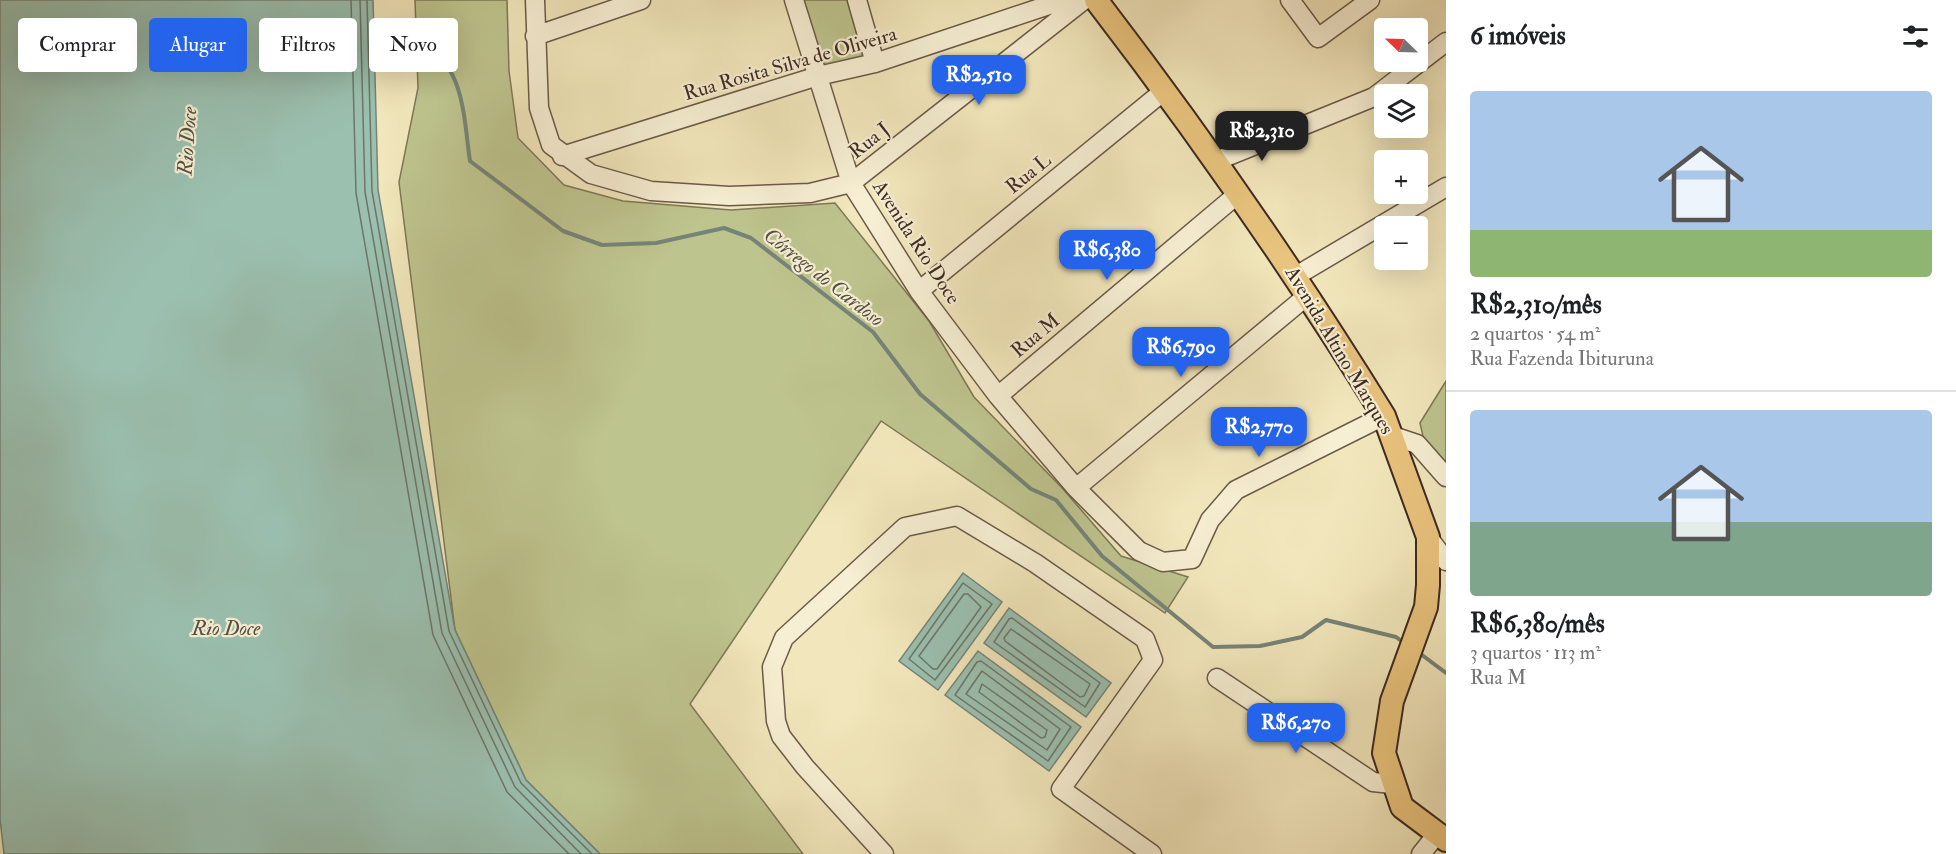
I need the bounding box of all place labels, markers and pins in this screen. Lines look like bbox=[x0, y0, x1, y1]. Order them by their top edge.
pin: R$2,510 bbox=[924, 55, 1034, 106]
pin: R$2,310 bbox=[1207, 111, 1317, 162]
pin: R$6,380 bbox=[1052, 230, 1162, 281]
pin: R$6,790 bbox=[1126, 327, 1236, 378]
pin: R$2,770 bbox=[1204, 407, 1314, 458]
pin: R$6,270 bbox=[1241, 703, 1351, 754]

